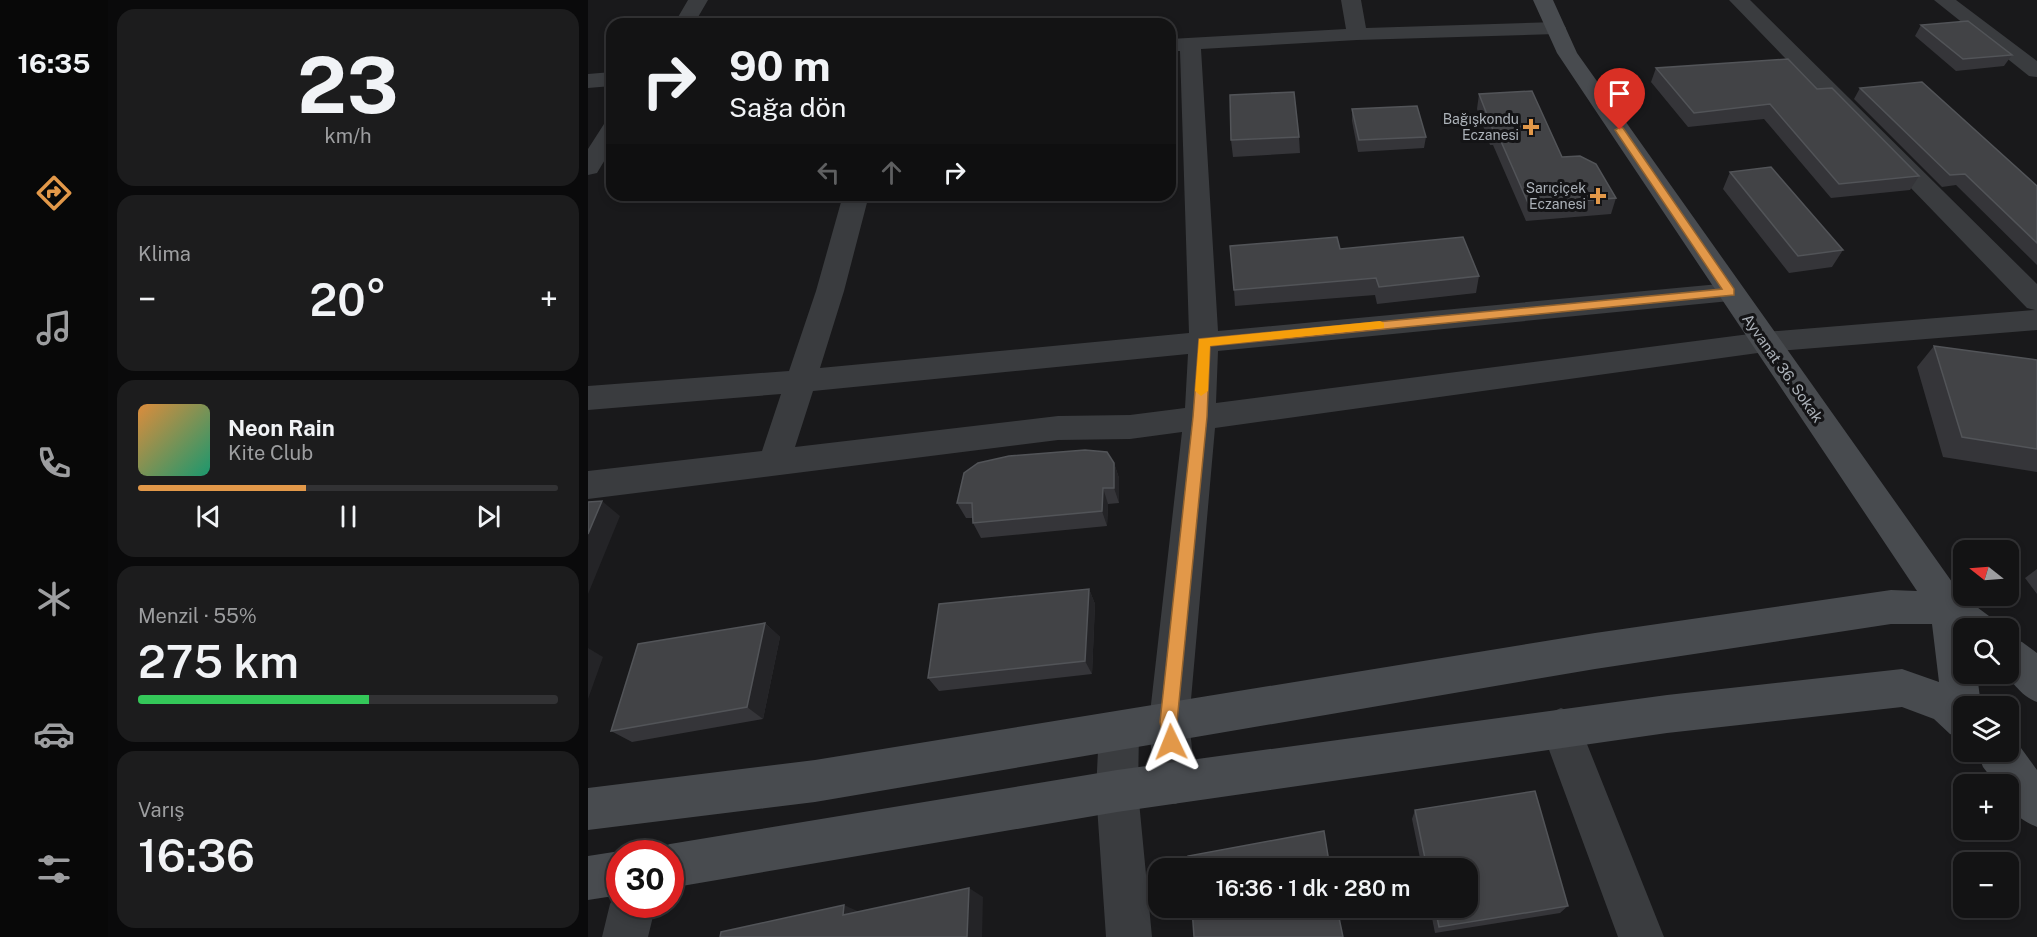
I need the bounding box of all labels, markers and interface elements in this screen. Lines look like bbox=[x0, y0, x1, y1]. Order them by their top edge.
text: 23 bbox=[297, 39, 399, 131]
text: 90 m bbox=[729, 41, 831, 90]
icon: right bbox=[630, 42, 708, 120]
text: 16:35 bbox=[18, 47, 90, 79]
pin bbox=[1594, 68, 1645, 130]
icon: arrive bbox=[1603, 77, 1636, 110]
text: Sağa dön bbox=[729, 91, 846, 123]
place label: Bağışkondu Eczanesi bbox=[1443, 111, 1519, 143]
marker: Bağışkondu Eczanesi bbox=[1524, 120, 1538, 134]
text: km/h bbox=[324, 124, 372, 148]
icon: left bbox=[812, 156, 845, 189]
icon: ahead bbox=[875, 156, 908, 189]
icon: right bbox=[938, 156, 971, 189]
icon: directions bbox=[33, 172, 75, 214]
place label: Sarıçiçek Eczanesi bbox=[1526, 180, 1586, 212]
marker: Sarıçiçek Eczanesi bbox=[1591, 189, 1605, 203]
text: Klima bbox=[138, 242, 191, 266]
text: 20° bbox=[309, 273, 387, 326]
text: − bbox=[138, 280, 156, 318]
text: + bbox=[540, 280, 558, 318]
icon: music bbox=[33, 307, 75, 349]
street label: Ayvanat 36. Sokak bbox=[1739, 310, 1827, 426]
text: Neon Rain bbox=[228, 415, 335, 441]
text: Kite Club bbox=[228, 441, 313, 465]
icon: phone bbox=[33, 442, 75, 484]
icon: previous bbox=[192, 500, 225, 533]
icon: pause bbox=[332, 500, 365, 533]
icon: next bbox=[472, 500, 505, 533]
north arrow bbox=[1953, 540, 2019, 606]
map controls bbox=[1953, 540, 2019, 918]
icon: climate bbox=[33, 578, 75, 620]
text: Menzil · 55% bbox=[138, 604, 257, 628]
button: search bbox=[1953, 618, 2019, 684]
text: 275 km bbox=[138, 635, 299, 688]
button: layers bbox=[1953, 696, 2019, 762]
position arrow bbox=[1139, 710, 1203, 774]
icon: car bbox=[33, 713, 75, 755]
button: + bbox=[1953, 774, 2019, 840]
text: Varış bbox=[138, 798, 184, 822]
text: 16:36 bbox=[138, 829, 255, 882]
speed limit sign: 30 bbox=[606, 840, 684, 918]
icon: filters bbox=[33, 848, 75, 890]
button: − bbox=[1953, 852, 2019, 918]
text: 16:36 · 1 dk · 280 m bbox=[1216, 875, 1410, 901]

